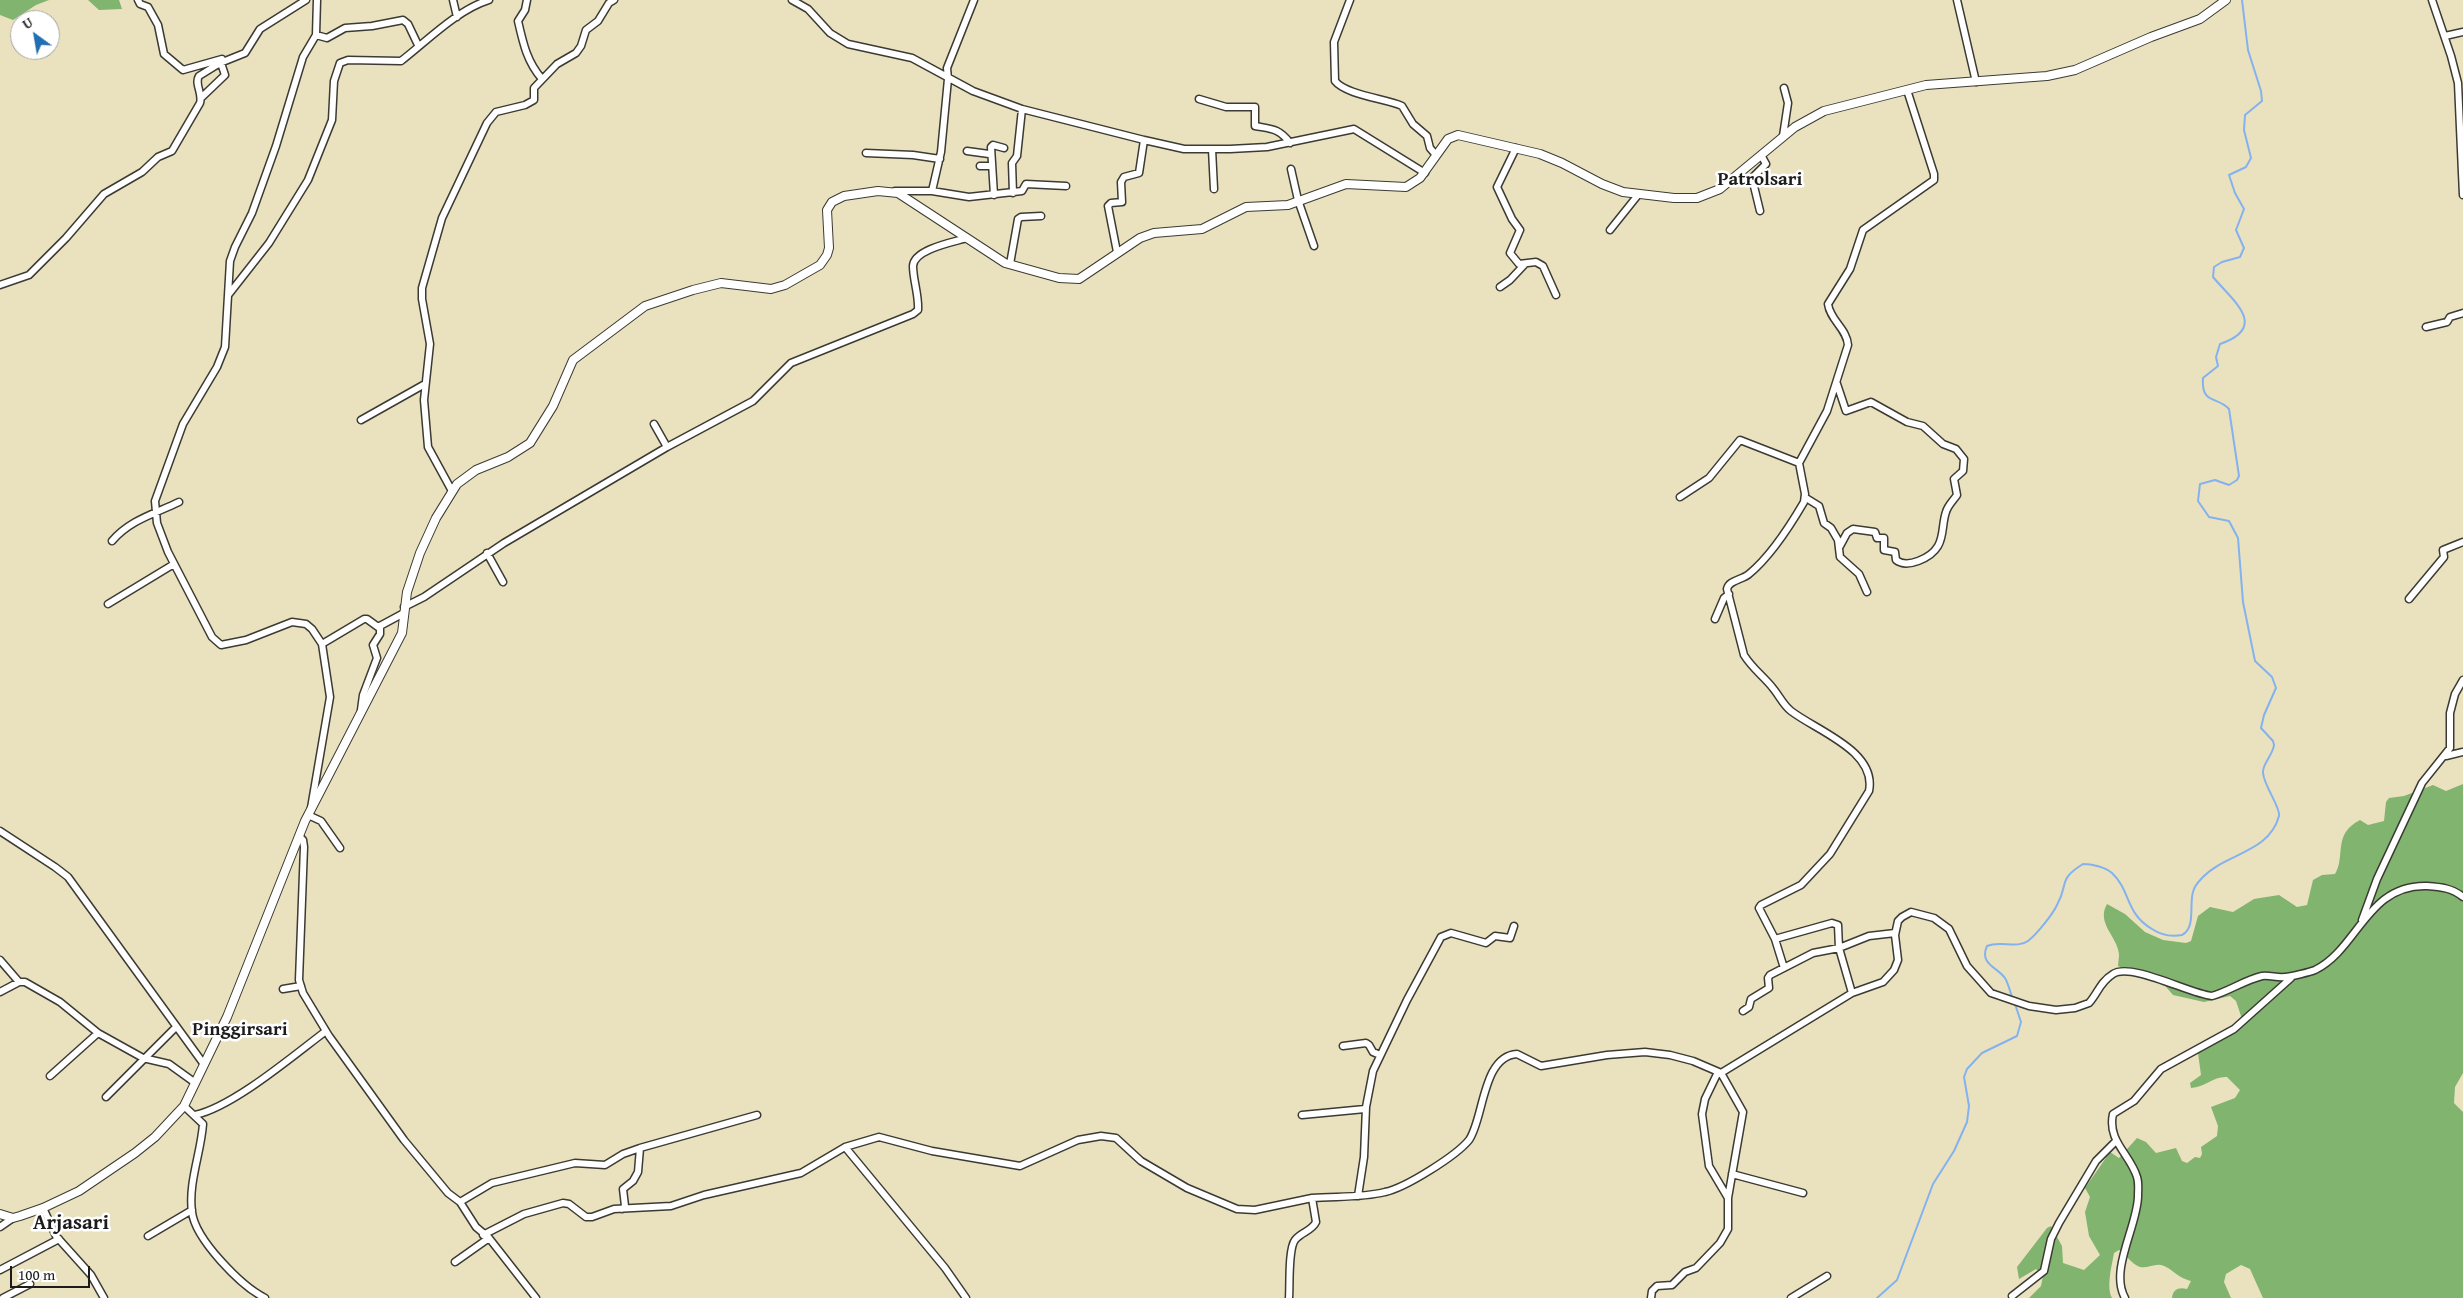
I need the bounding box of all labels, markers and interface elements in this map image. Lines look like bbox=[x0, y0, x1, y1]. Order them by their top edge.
north arrow bbox=[10, 10, 60, 60]
text: U bbox=[18, 12, 37, 34]
district label: Patrolsari bbox=[1718, 169, 1802, 191]
district label: Pinggirsari bbox=[192, 1019, 288, 1041]
district label: Arjasari bbox=[33, 1211, 109, 1237]
scale bar bbox=[12, 1256, 92, 1288]
text: 100 m bbox=[18, 1264, 55, 1285]

